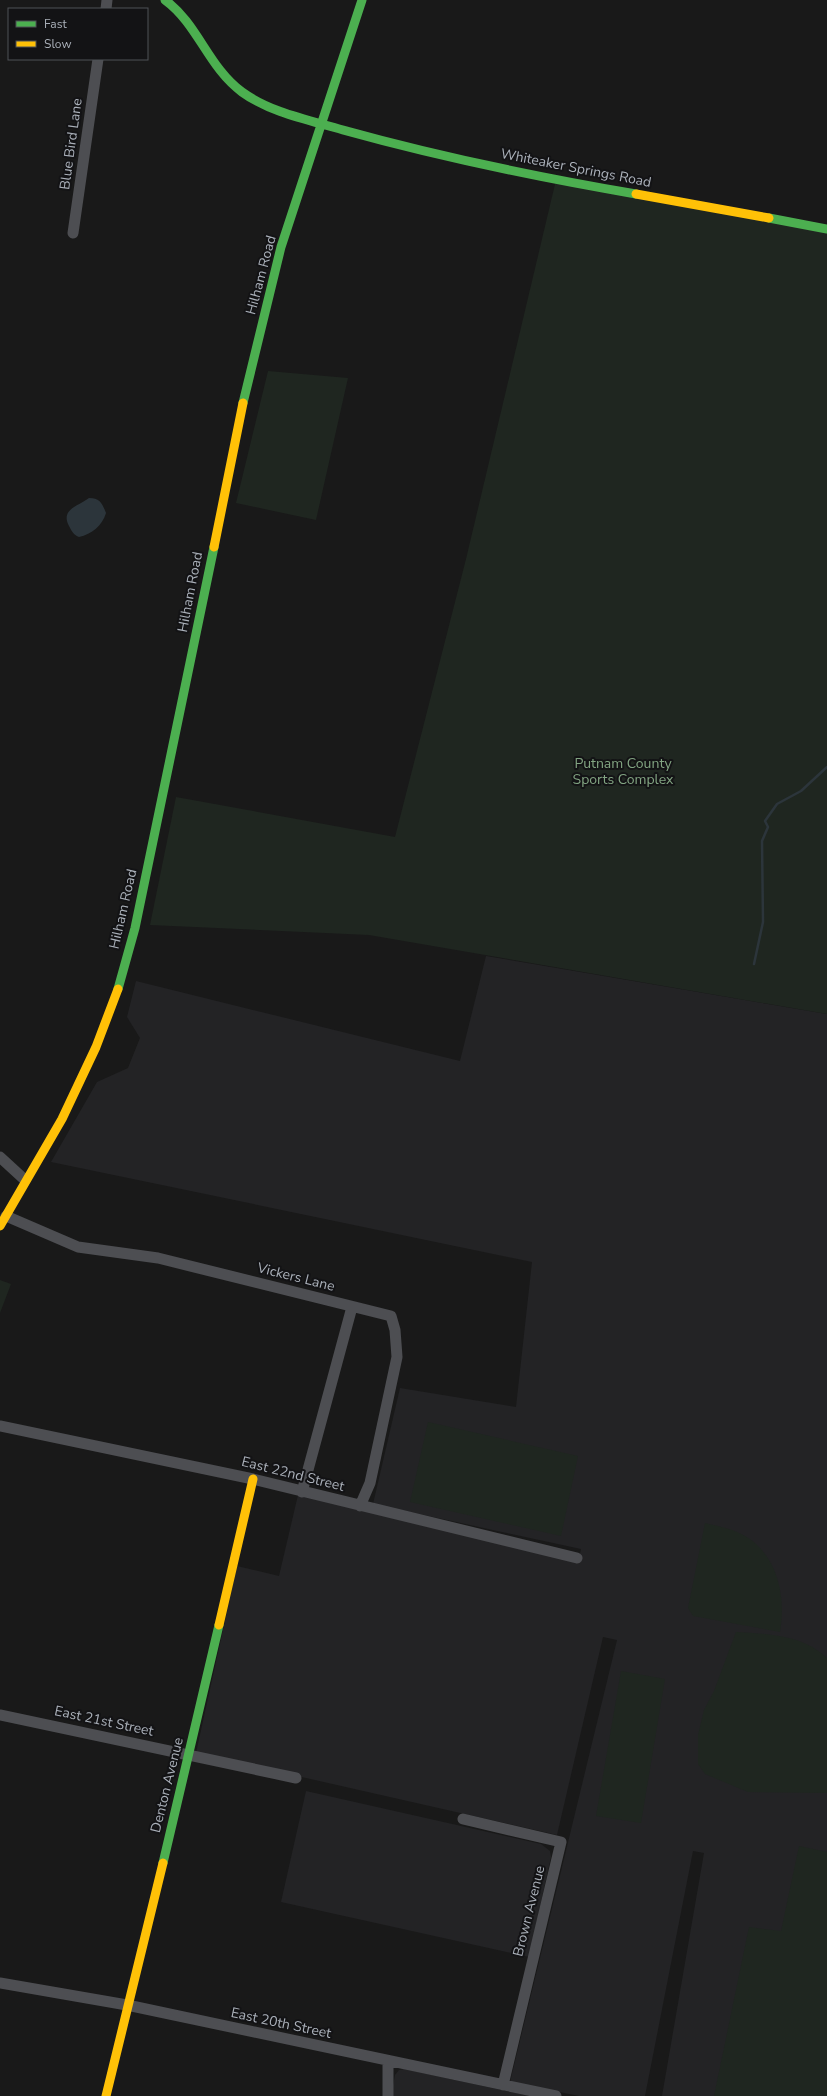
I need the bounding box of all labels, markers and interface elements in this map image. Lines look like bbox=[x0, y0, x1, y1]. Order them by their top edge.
legend bbox=[8, 8, 148, 60]
text: Fast bbox=[44, 16, 67, 32]
text: Slow bbox=[44, 36, 72, 52]
street label: Blue Bird Lane bbox=[55, 97, 87, 191]
street label: Whiteaker Springs Road bbox=[499, 144, 653, 192]
street label: Hilham Road bbox=[241, 233, 281, 317]
street label: Hilham Road bbox=[173, 550, 207, 634]
park label: Putnam County Sports Complex bbox=[573, 754, 674, 789]
street label: Hilham Road bbox=[105, 867, 141, 951]
street label: Vickers Lane bbox=[254, 1258, 337, 1296]
street label: East 22nd Street bbox=[240, 1452, 346, 1496]
street label: East 21st Street bbox=[53, 1701, 155, 1741]
street label: Denton Avenue bbox=[146, 1735, 188, 1835]
street label: Brown Avenue bbox=[509, 1864, 549, 1958]
street label: East 20th Street bbox=[229, 2003, 333, 2043]

